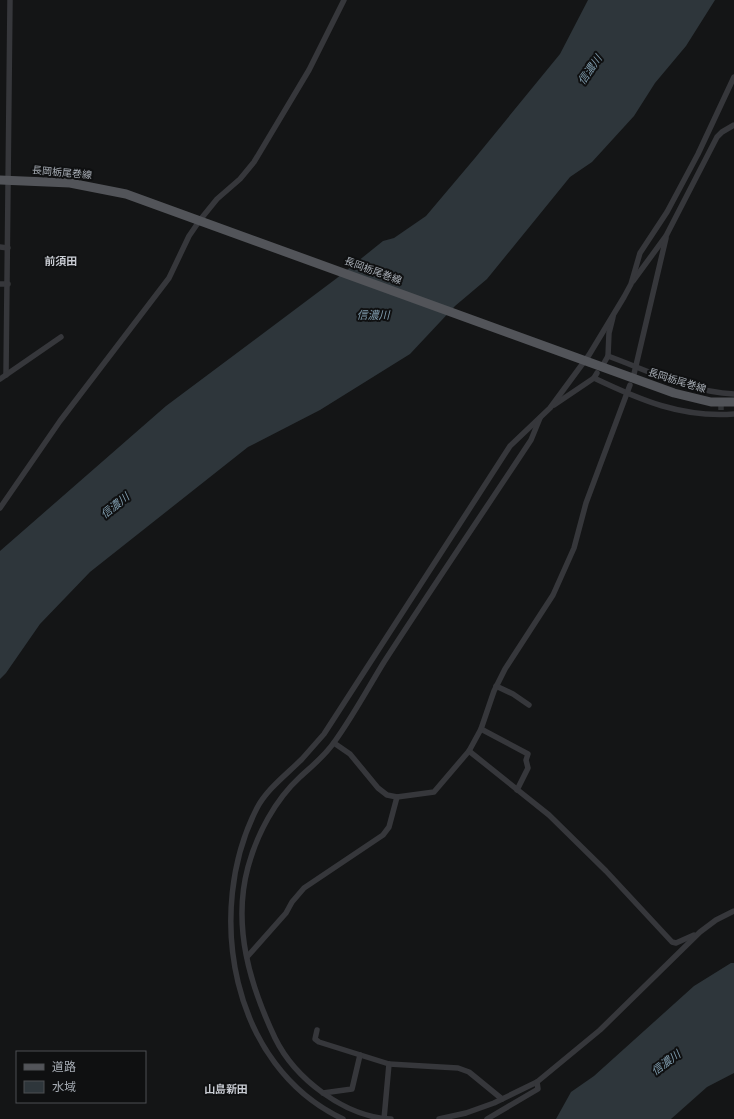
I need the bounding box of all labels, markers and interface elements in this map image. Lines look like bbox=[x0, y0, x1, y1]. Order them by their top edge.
water label: 信濃川 bbox=[575, 52, 605, 87]
street label: 長岡栃尾巻線 bbox=[32, 164, 92, 182]
district label: 前須田 bbox=[45, 255, 78, 268]
street label: 長岡栃尾巻線 bbox=[343, 255, 403, 287]
water label: 信濃川 bbox=[357, 309, 390, 322]
street label: 長岡栃尾巻線 bbox=[647, 366, 707, 396]
water label: 信濃川 bbox=[98, 490, 133, 521]
water label: 信濃川 bbox=[649, 1047, 684, 1078]
legend bbox=[16, 1051, 146, 1103]
text: 道路 bbox=[52, 1060, 76, 1074]
text: 水域 bbox=[52, 1080, 76, 1094]
district label: 山島新田 bbox=[204, 1083, 248, 1096]

